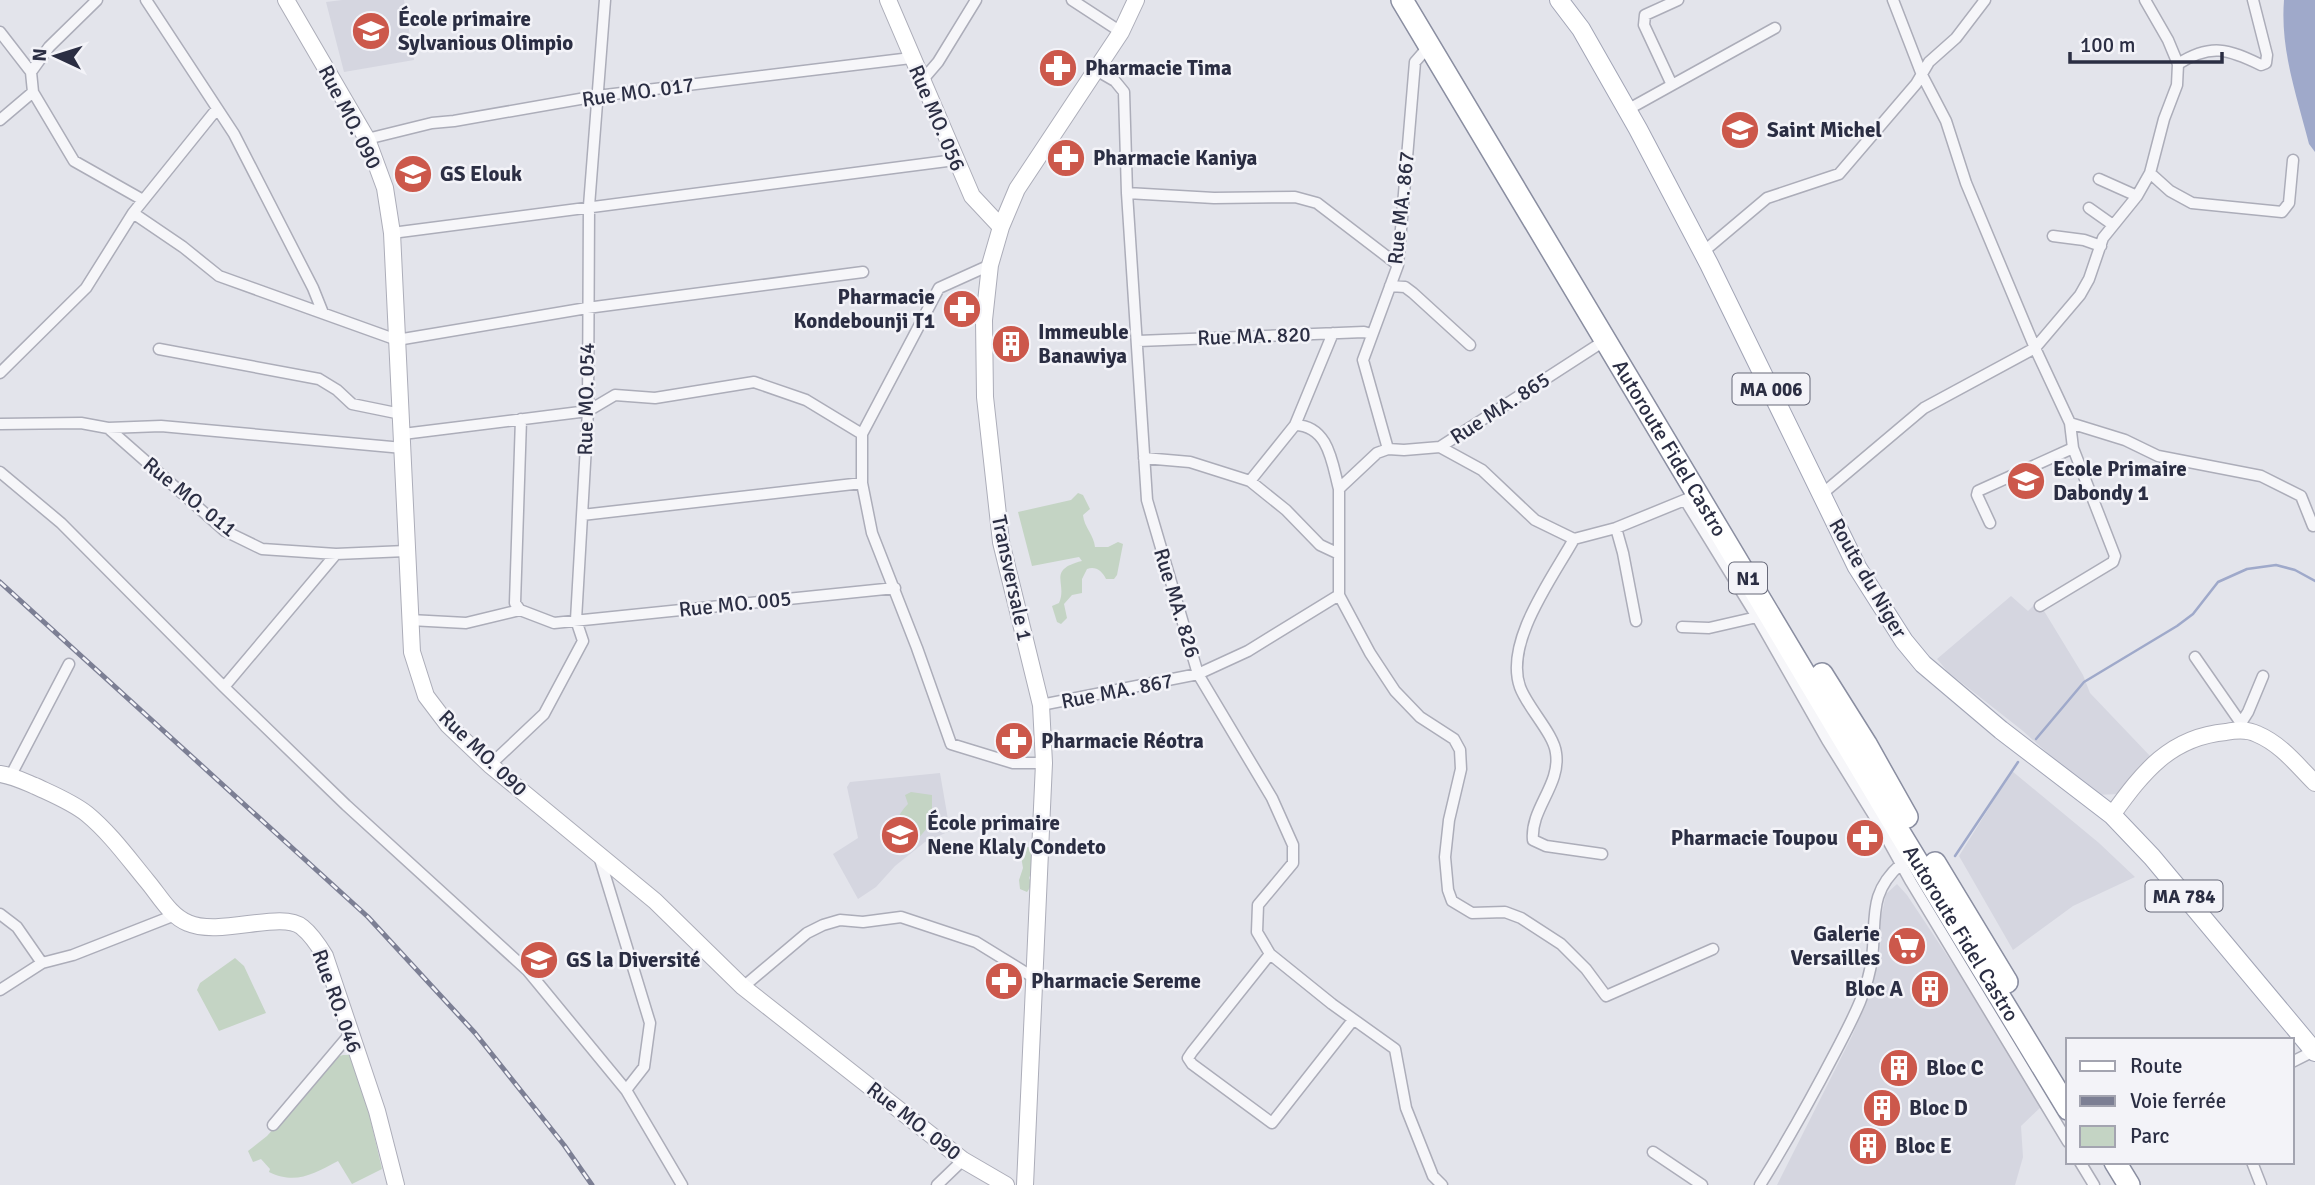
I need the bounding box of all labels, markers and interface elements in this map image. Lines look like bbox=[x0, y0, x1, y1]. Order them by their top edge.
place label: École primaire Sylvanious Olimpio bbox=[398, 5, 573, 56]
school or university icon: École primaire Sylvanious Olimpio bbox=[350, 10, 392, 52]
north arrow bbox=[21, 21, 91, 91]
scale bar bbox=[2070, 21, 2222, 65]
text: 100 m bbox=[2080, 32, 2135, 58]
text: N bbox=[28, 47, 52, 62]
pharmacy icon: Pharmacie Tima bbox=[1037, 47, 1079, 89]
place label: Pharmacie Tima bbox=[1085, 55, 1232, 81]
street label: Rue MO. 090 bbox=[313, 61, 387, 173]
street label: Rue MO. 056 bbox=[903, 61, 971, 175]
street label: Rue MO. 017 bbox=[580, 71, 696, 113]
school or university icon: Saint Michel bbox=[1719, 109, 1761, 151]
place label: Saint Michel bbox=[1767, 117, 1882, 143]
pharmacy icon: Pharmacie Kaniya bbox=[1045, 137, 1087, 179]
place label: Pharmacie Kaniya bbox=[1093, 145, 1258, 171]
street label: Rue MA. 867 bbox=[1382, 150, 1420, 266]
school or university icon: GS Elouk bbox=[392, 153, 434, 195]
place label: GS Elouk bbox=[440, 161, 522, 187]
place label: Pharmacie Kondebounji T1 bbox=[794, 284, 935, 334]
pharmacy icon: Pharmacie Kondebounji T1 bbox=[941, 288, 983, 330]
place label: Immeuble Banawiya bbox=[1038, 319, 1129, 369]
street label: Rue MA. 820 bbox=[1197, 321, 1311, 351]
building icon: Immeuble Banawiya bbox=[990, 323, 1032, 365]
street label: Rue MO. 054 bbox=[572, 342, 600, 456]
street label: Autoroute Fidel Castro bbox=[1607, 355, 1733, 541]
street label: Rue MA. 865 bbox=[1445, 366, 1555, 450]
road number: MA 006 bbox=[1732, 374, 1810, 404]
street label: Rue MO. 011 bbox=[138, 451, 242, 543]
place label: Ecole Primaire Dabondy 1 bbox=[2053, 456, 2187, 506]
school or university icon: Ecole Primaire Dabondy 1 bbox=[2005, 460, 2047, 502]
street label: Transversale 1 bbox=[986, 513, 1038, 643]
street label: Route du Niger bbox=[1823, 514, 1913, 643]
street label: Rue MA. 826 bbox=[1148, 545, 1206, 661]
road number: N1 bbox=[1729, 562, 1767, 594]
street label: Rue MO. 005 bbox=[677, 585, 793, 623]
street label: Rue MA. 867 bbox=[1059, 667, 1175, 715]
street label: Rue MO. 090 bbox=[433, 704, 533, 802]
pharmacy icon: Pharmacie Réotra bbox=[993, 720, 1035, 762]
place label: Pharmacie Réotra bbox=[1041, 728, 1204, 754]
place label: École primaire Nene Klaly Condeto bbox=[927, 809, 1106, 860]
school or university icon: École primaire Nene Klaly Condeto bbox=[879, 814, 921, 856]
pharmacy icon: Pharmacie Toupou bbox=[1844, 817, 1886, 859]
place label: Pharmacie Toupou bbox=[1671, 825, 1838, 851]
street label: Autoroute Fidel Castro bbox=[1897, 841, 2025, 1026]
road number: MA 784 bbox=[2146, 880, 2222, 912]
place label: Galerie Versailles bbox=[1791, 921, 1880, 971]
supermarket icon: Galerie Versailles bbox=[1886, 925, 1928, 967]
school or university icon: GS la Diversité bbox=[518, 939, 560, 981]
street label: Rue RO. 046 bbox=[306, 946, 368, 1056]
place label: GS la Diversité bbox=[566, 947, 701, 973]
pharmacy icon: Pharmacie Sereme bbox=[983, 960, 1025, 1002]
place label: Pharmacie Sereme bbox=[1031, 968, 1201, 994]
building icon: Bloc A bbox=[1909, 968, 1951, 1010]
place label: Bloc A bbox=[1845, 976, 1904, 1002]
legend bbox=[2066, 1038, 2294, 1164]
building icon: Bloc C bbox=[1878, 1047, 1920, 1089]
text: Route bbox=[2130, 1053, 2182, 1079]
place label: Bloc C bbox=[1926, 1055, 1984, 1081]
street label: Rue MO. 090 bbox=[861, 1076, 967, 1166]
building icon: Bloc D bbox=[1861, 1087, 1903, 1129]
text: Voie ferrée bbox=[2130, 1088, 2226, 1114]
place label: Bloc D bbox=[1909, 1095, 1968, 1121]
text: Parc bbox=[2130, 1123, 2169, 1149]
building icon: Bloc E bbox=[1847, 1125, 1889, 1167]
place label: Bloc E bbox=[1895, 1133, 1952, 1159]

